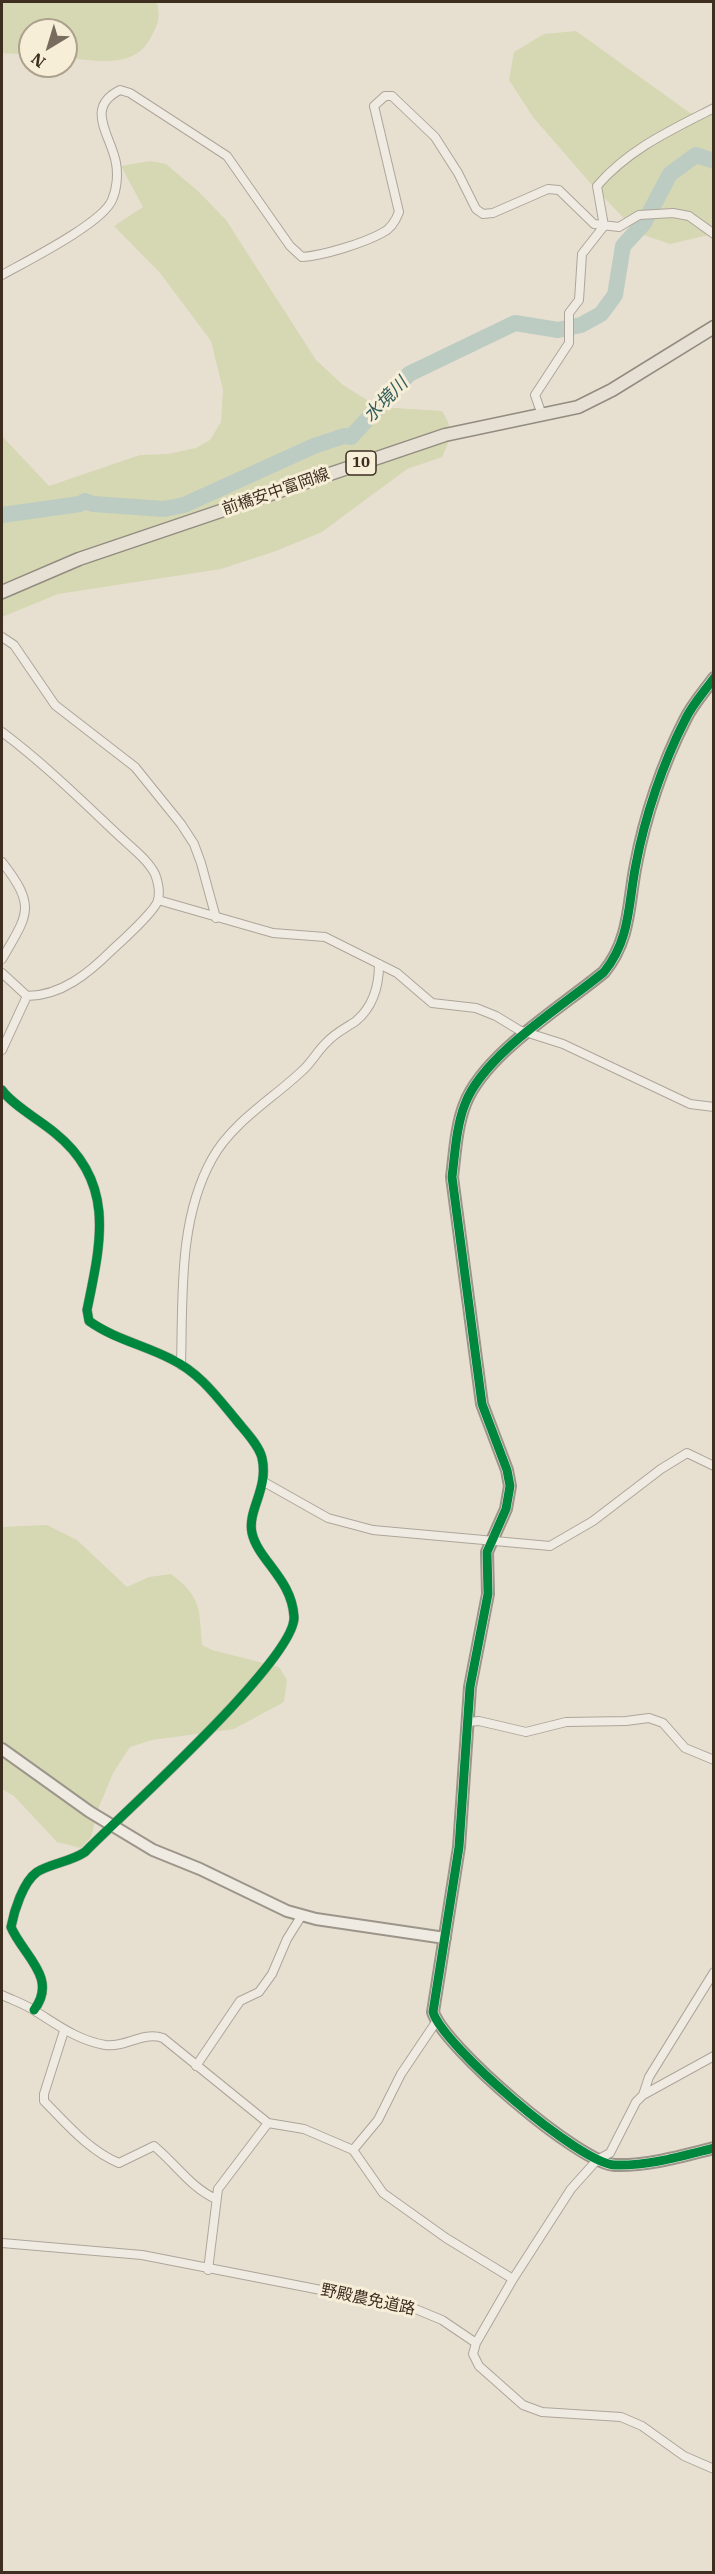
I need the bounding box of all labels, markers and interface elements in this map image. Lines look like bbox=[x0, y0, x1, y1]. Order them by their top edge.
north arrow bbox=[18, 18, 78, 78]
text: N bbox=[27, 49, 49, 72]
water label: 水境川 bbox=[359, 373, 413, 427]
road number: 10 bbox=[346, 451, 376, 475]
street label: 前橋安中富岡線 bbox=[220, 465, 332, 519]
street label: 野殿農免道路 bbox=[319, 2281, 417, 2319]

